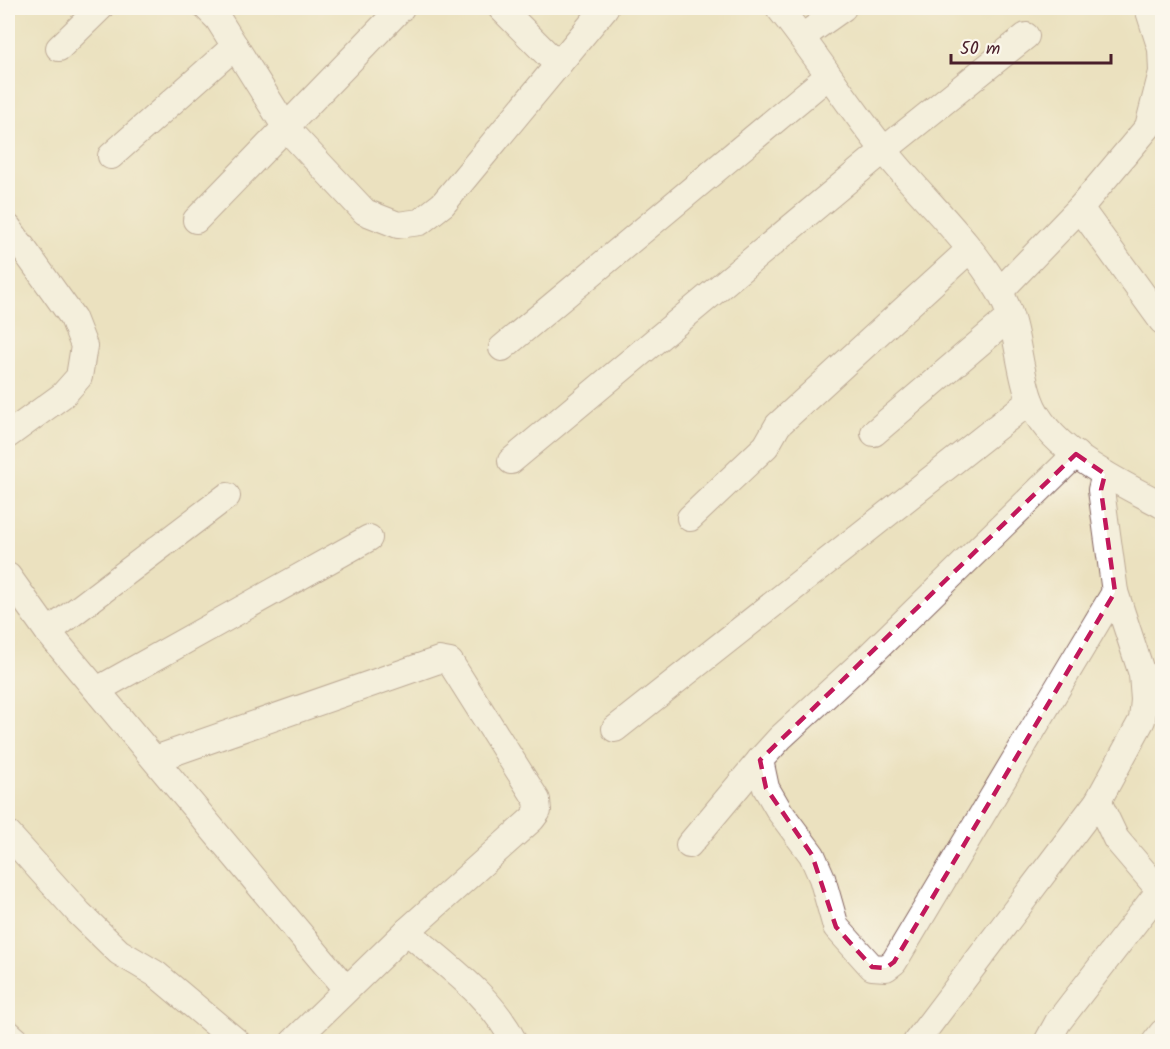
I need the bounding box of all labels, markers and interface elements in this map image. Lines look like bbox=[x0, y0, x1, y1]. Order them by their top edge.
scale bar bbox=[951, 27, 1112, 65]
text: 50 m bbox=[960, 35, 1000, 64]

